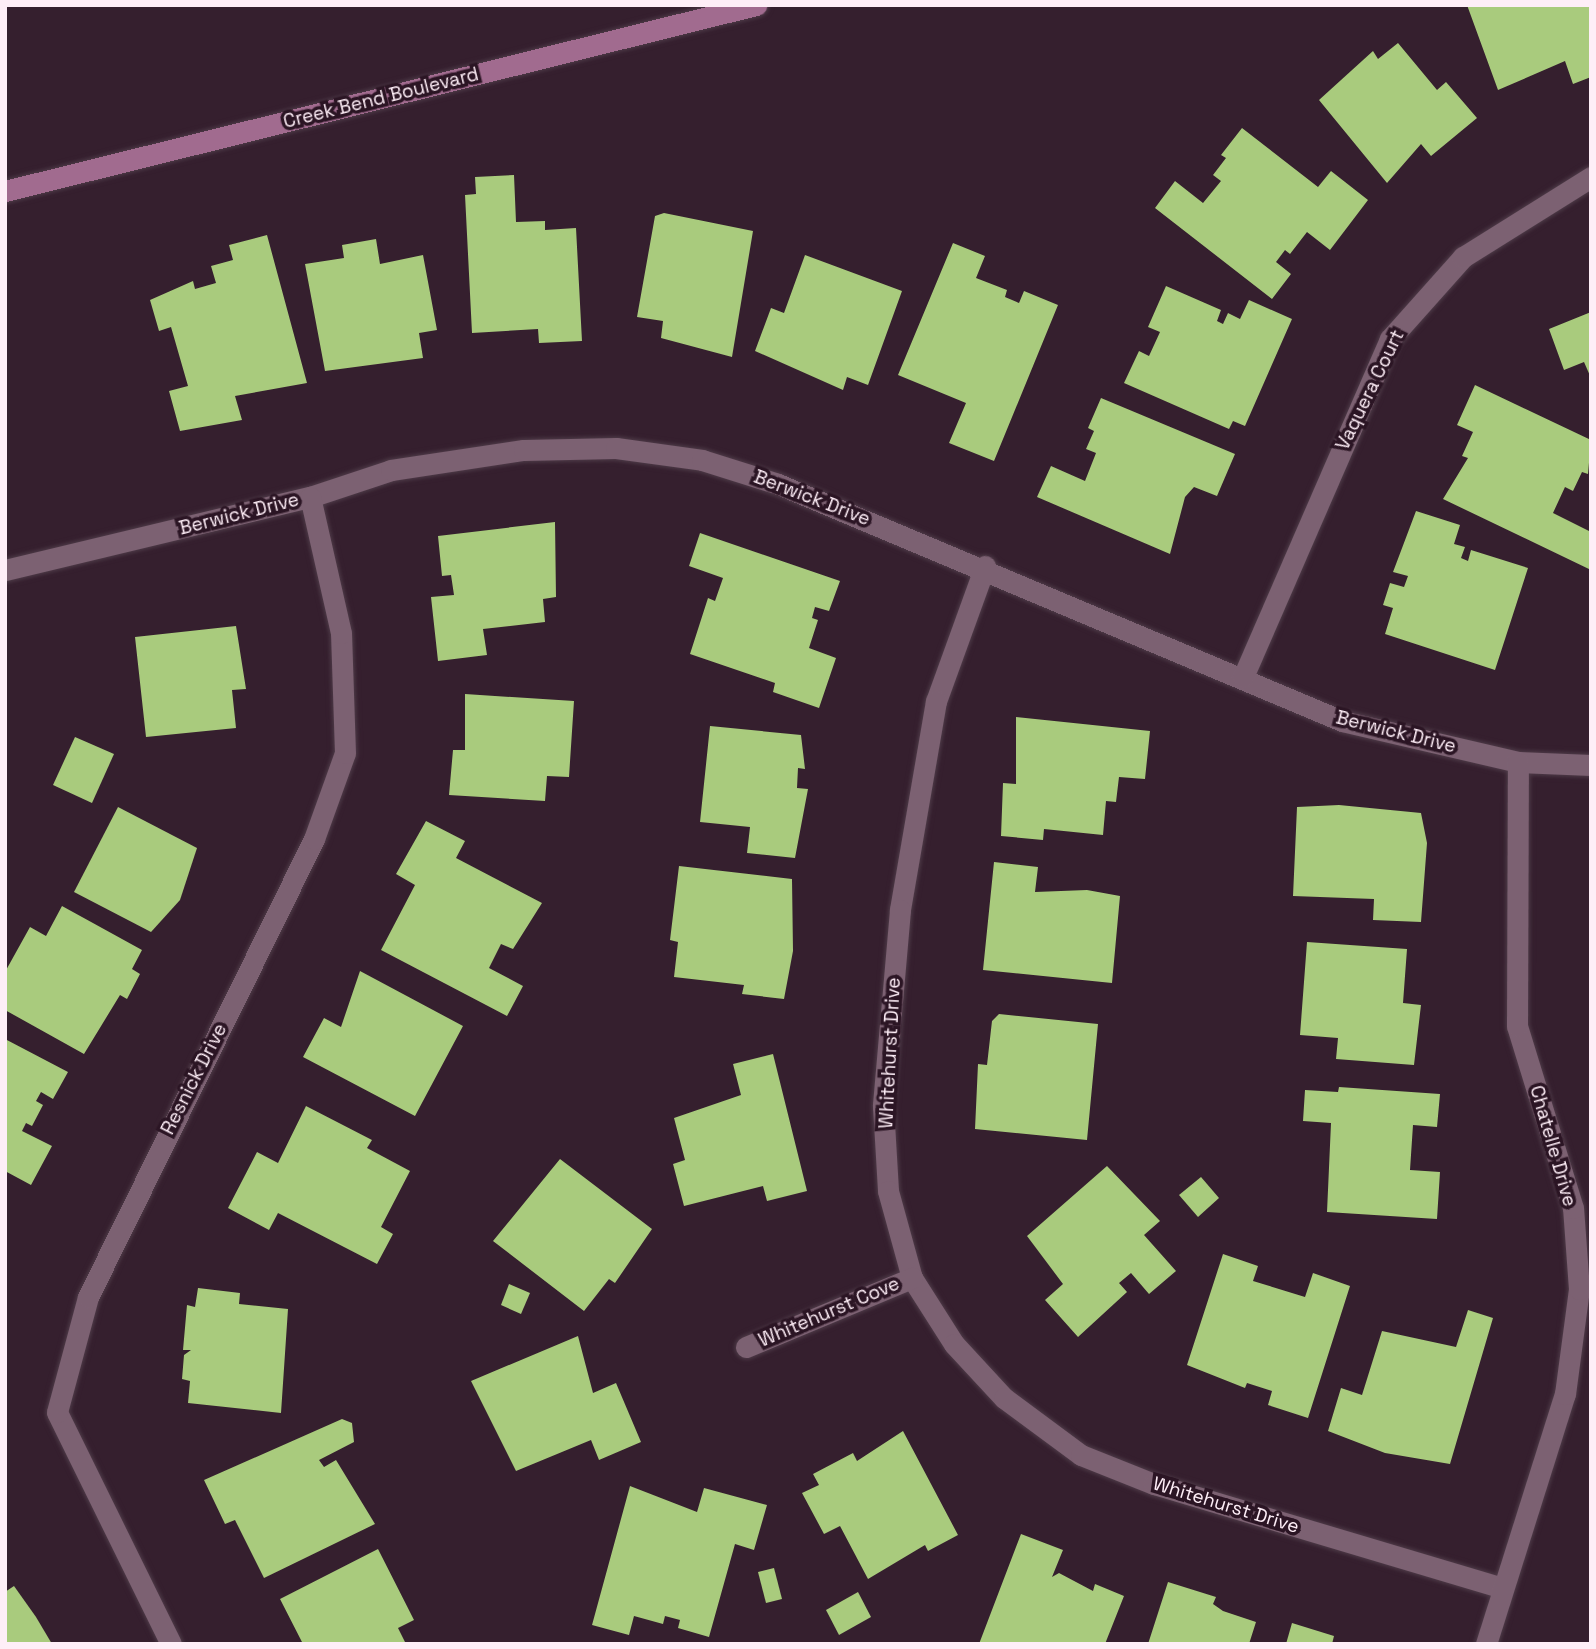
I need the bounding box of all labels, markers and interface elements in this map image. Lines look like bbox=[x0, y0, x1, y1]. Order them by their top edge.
street label: Creek Bend Boulevard bbox=[281, 63, 481, 133]
street label: Vaquera Court bbox=[1331, 326, 1409, 454]
street label: Berwick Drive bbox=[751, 465, 873, 531]
street label: Berwick Drive bbox=[177, 488, 301, 540]
street label: Berwick Drive bbox=[1334, 706, 1458, 758]
street label: Whitehurst Drive bbox=[875, 977, 905, 1129]
street label: Resnick Drive bbox=[156, 1020, 232, 1138]
street label: Chatelle Drive bbox=[1525, 1083, 1581, 1209]
street label: Whitehurst Cove bbox=[755, 1272, 903, 1352]
street label: Whitehurst Drive bbox=[1150, 1472, 1302, 1538]

